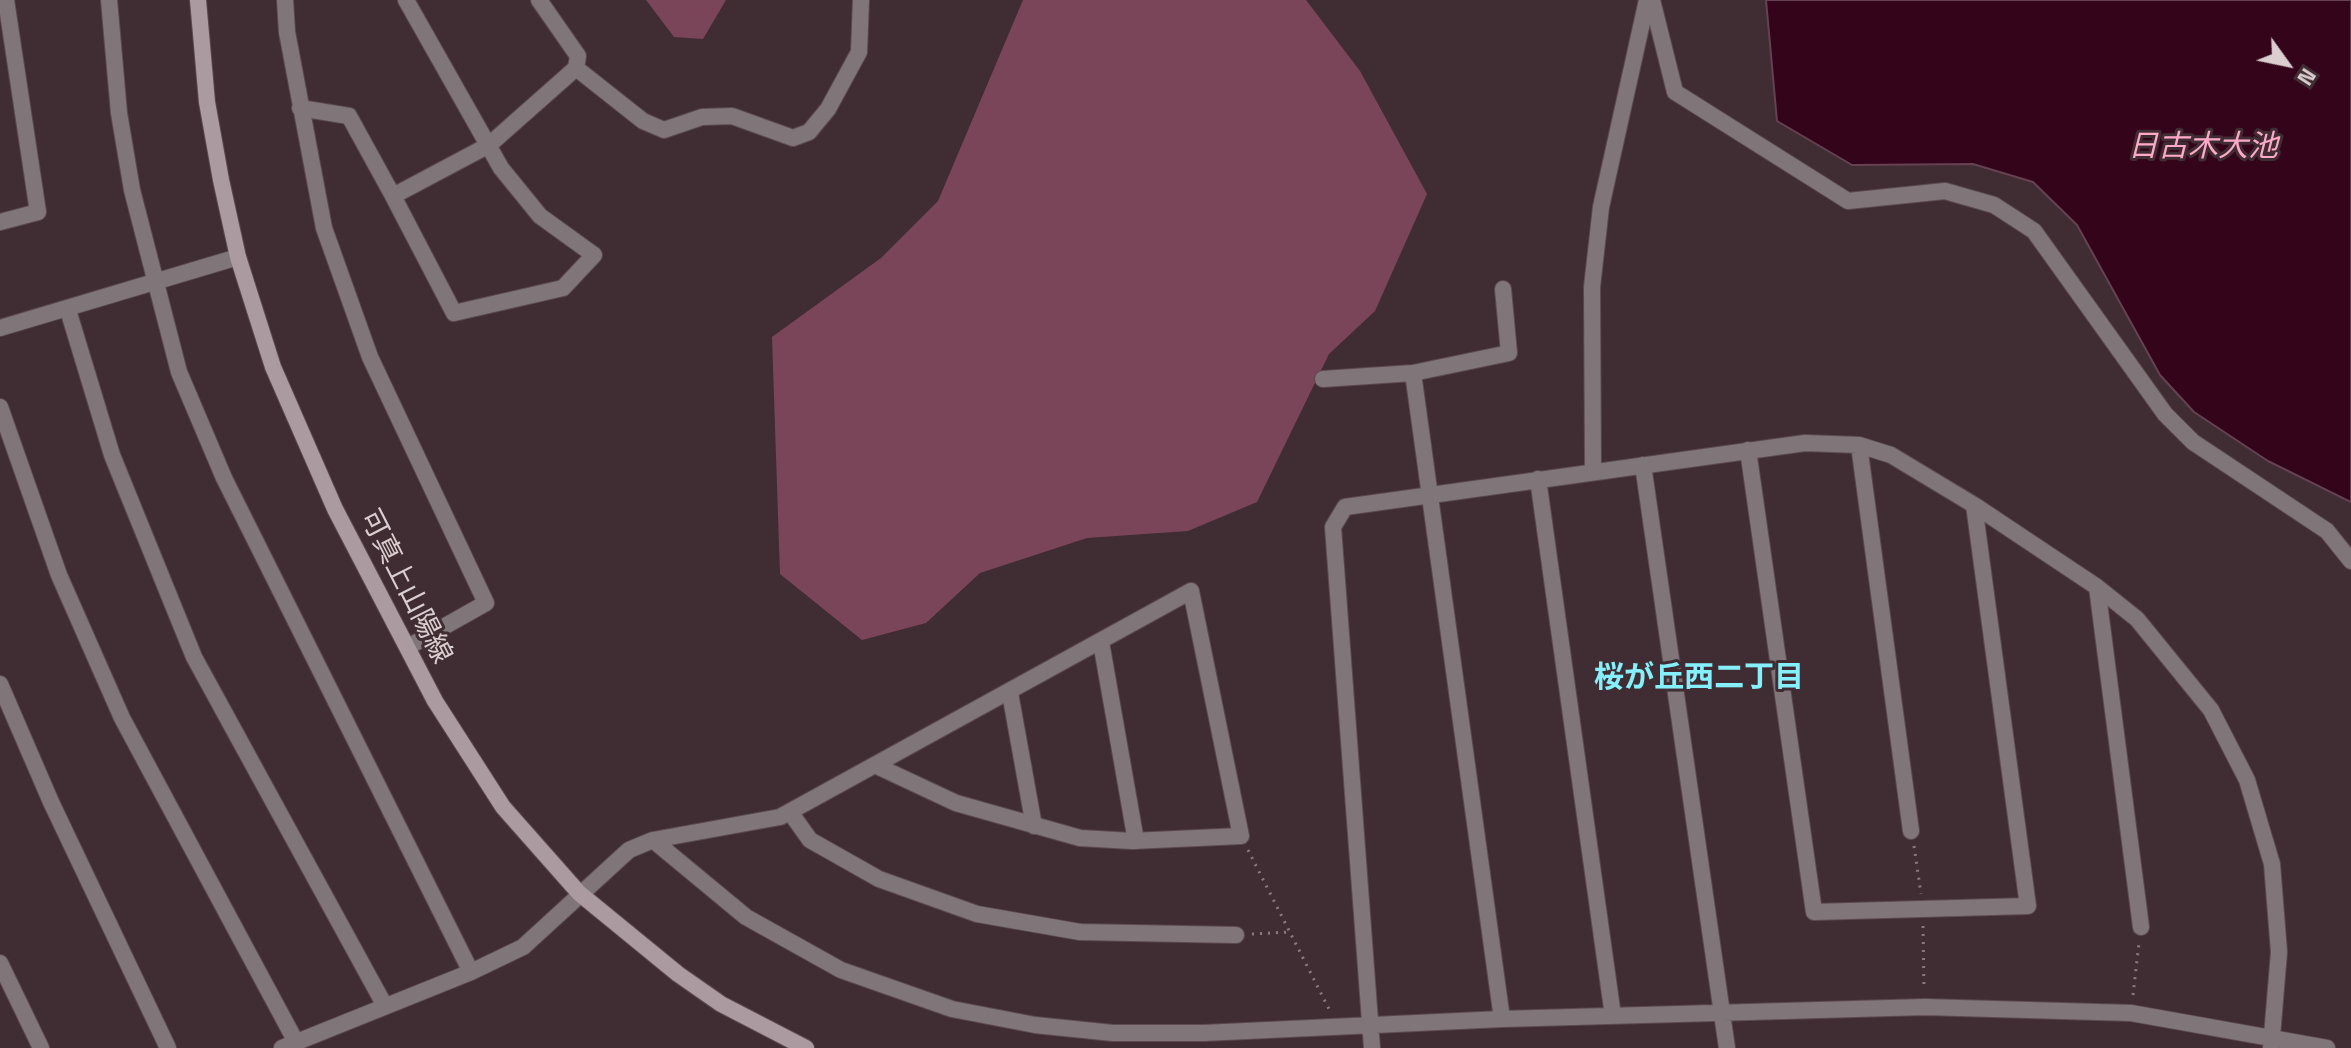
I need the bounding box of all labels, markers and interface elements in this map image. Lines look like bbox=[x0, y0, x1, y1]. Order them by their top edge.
north arrow bbox=[2247, 24, 2327, 104]
text: N bbox=[2291, 63, 2323, 91]
water label: 日古木大池 bbox=[2128, 130, 2278, 166]
street label: 可真上山陽線 bbox=[352, 505, 458, 669]
district label: 桜が丘西二丁目 bbox=[1594, 661, 1804, 697]

